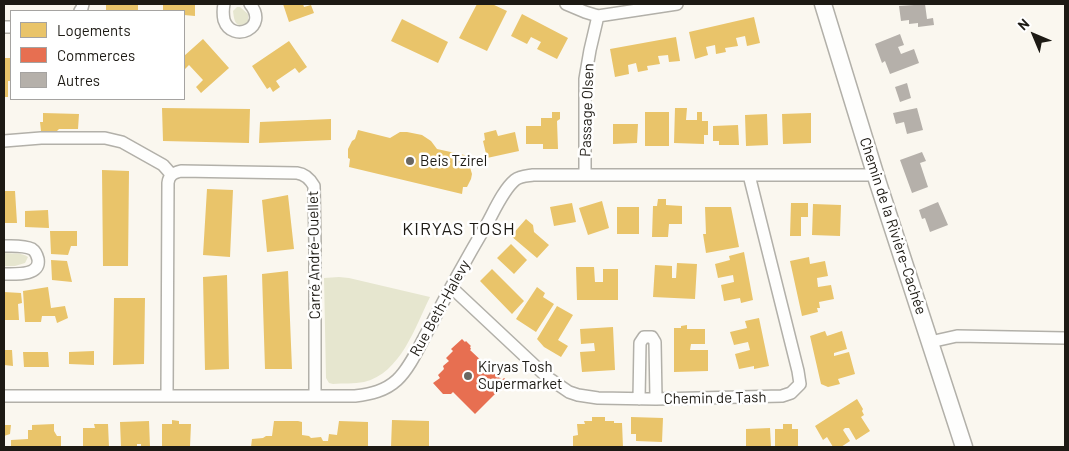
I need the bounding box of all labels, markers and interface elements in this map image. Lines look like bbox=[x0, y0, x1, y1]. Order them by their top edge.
legend bbox=[10, 10, 185, 100]
north arrow bbox=[1009, 10, 1059, 60]
text: N bbox=[1014, 15, 1032, 33]
text: Logements bbox=[57, 21, 131, 39]
text: Commerces bbox=[57, 46, 135, 64]
street label: Passage Olsen bbox=[576, 63, 598, 157]
text: Autres bbox=[57, 71, 100, 89]
street label: Chemin de la Rivière-Cachée bbox=[856, 135, 930, 317]
place label: Beis Tzirel bbox=[420, 152, 487, 170]
marker: Beis Tzirel bbox=[404, 155, 416, 167]
street label: Carré André-Ouellet bbox=[304, 191, 324, 319]
district label: KIRYAS TOSH bbox=[401, 218, 517, 240]
street label: Rue Beth-Halevy bbox=[406, 257, 474, 359]
place label: Kiryas Tosh Supermarket bbox=[478, 358, 563, 393]
marker: Kiryas Tosh Supermarket bbox=[462, 370, 474, 382]
street label: Chemin de Tash bbox=[663, 388, 767, 408]

